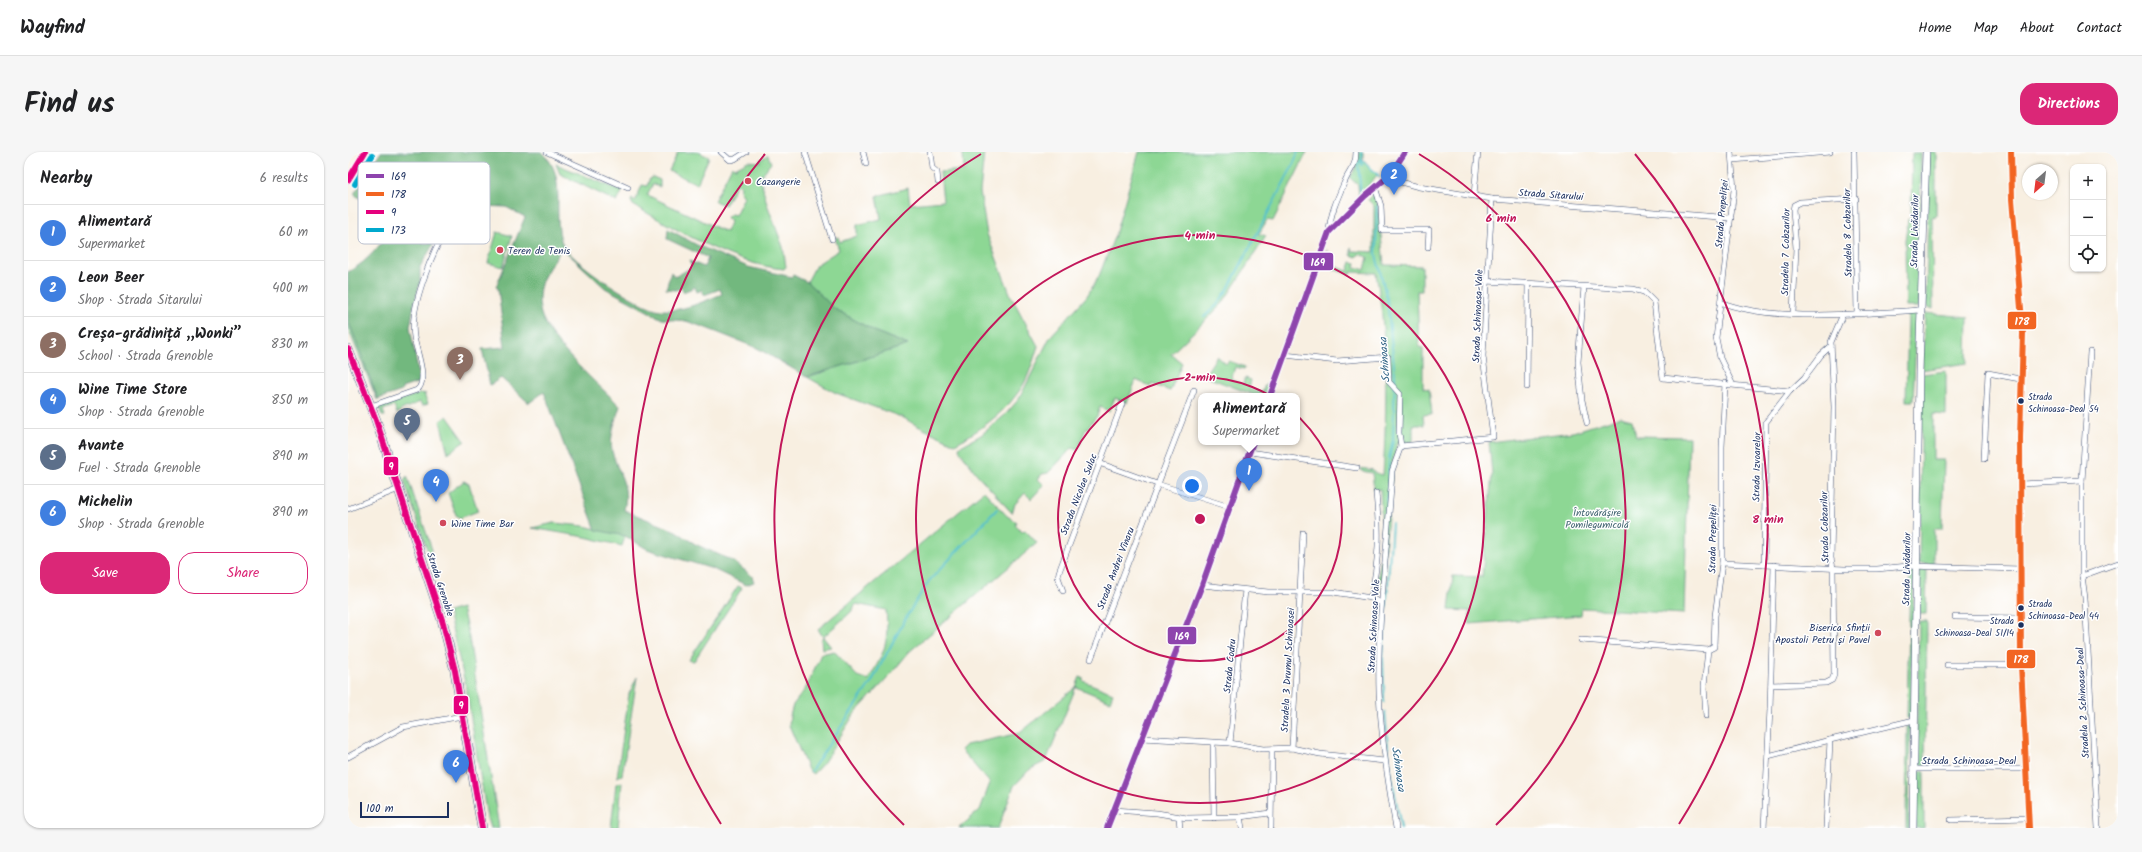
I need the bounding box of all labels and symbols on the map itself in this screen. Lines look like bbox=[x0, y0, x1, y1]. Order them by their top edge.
legend bbox=[358, 162, 490, 244]
pin: 2 bbox=[1381, 162, 1407, 195]
north arrow bbox=[2022, 164, 2058, 200]
text: 169 bbox=[391, 168, 407, 186]
place label: Cazangerie bbox=[756, 174, 801, 190]
marker: Cazangerie bbox=[743, 176, 753, 186]
street label: Strada Prepeliței bbox=[1711, 179, 1733, 249]
street label: Strada Sitarului bbox=[1518, 185, 1584, 205]
text: 178 bbox=[391, 186, 407, 204]
street label: Stradela 8 Cobzarilor bbox=[1839, 188, 1857, 277]
street label: Strada Livădarilor bbox=[1906, 194, 1924, 268]
text: 9 bbox=[391, 204, 397, 222]
street label: Stradela 7 Cobzarilor bbox=[1777, 208, 1795, 296]
text: 6 min bbox=[1486, 209, 1517, 228]
text: 173 bbox=[391, 222, 406, 240]
text: 4 min bbox=[1185, 226, 1216, 245]
place label: Teren de Tenis bbox=[508, 243, 571, 259]
marker: Teren de Tenis bbox=[495, 245, 505, 255]
line badge: 169 bbox=[1303, 252, 1334, 271]
text: 169 bbox=[1311, 254, 1326, 272]
street label: Strada Schinoasa-Vale bbox=[1468, 269, 1488, 363]
line badge: 178 bbox=[2007, 311, 2037, 330]
text: 178 bbox=[2014, 313, 2030, 331]
water label: Schinoasa bbox=[1374, 336, 1396, 383]
pin: 3 bbox=[447, 347, 473, 380]
text: 2 min bbox=[1184, 368, 1216, 387]
place label: Strada Schinoasa-Deal 54 bbox=[2028, 390, 2099, 417]
marker: Strada Schinoasa-Deal 54 bbox=[2016, 396, 2026, 406]
pin: 5 bbox=[394, 408, 420, 441]
street label: Strada Izvoarelor bbox=[1748, 431, 1766, 502]
street label: Strada Nicolae Sulac bbox=[1056, 451, 1102, 538]
line badge: 9 bbox=[383, 456, 399, 476]
text: 9 bbox=[388, 458, 394, 476]
pin: 1 bbox=[1236, 458, 1262, 491]
pin: 4 bbox=[423, 469, 449, 502]
your location bbox=[1182, 476, 1202, 496]
street label: Strada Cobzarilor bbox=[1816, 490, 1834, 563]
street label: Strada Prepeliței bbox=[1704, 504, 1722, 574]
park label: Întovărășire Pomilegumicolă bbox=[1565, 505, 1630, 533]
text: 8 min bbox=[1752, 510, 1784, 529]
centre of rings bbox=[1193, 512, 1207, 526]
place label: Wine Time Bar bbox=[451, 516, 514, 532]
marker: Wine Time Bar bbox=[438, 518, 448, 528]
street label: Strada Andrei Vînaru bbox=[1093, 525, 1139, 612]
street label: Strada Livădarilor bbox=[1898, 532, 1916, 606]
street label: Strada Grenoble bbox=[422, 550, 458, 619]
street label: Strada Schinoasa-Vale bbox=[1364, 578, 1384, 673]
place label: Strada Schinoasa-Deal 44 bbox=[2028, 597, 2099, 624]
marker: Strada Schinoasa-Deal 44 bbox=[2016, 603, 2026, 613]
street label: Stradela 3 Drumul Schinoasei bbox=[1277, 607, 1299, 733]
place label: Strada Schinoasa-Deal 51/14 bbox=[1934, 614, 2014, 641]
place label: Biserica Sfinții Apostoli Petru și Pavel bbox=[1775, 620, 1871, 648]
marker: Strada Schinoasa-Deal 51/14 bbox=[2016, 620, 2026, 630]
line badge: 169 bbox=[1167, 626, 1197, 645]
text: 169 bbox=[1175, 628, 1190, 646]
marker: Biserica Sfinții Apostoli Petru și Pavel bbox=[1873, 628, 1883, 638]
street label: Strada Codru bbox=[1219, 638, 1241, 694]
street label: Stradela 2 Schinoasa-Deal bbox=[2072, 646, 2094, 759]
line badge: 178 bbox=[2006, 649, 2036, 669]
text: 178 bbox=[2013, 651, 2029, 669]
line badge: 9 bbox=[453, 695, 469, 715]
text: 9 bbox=[458, 697, 464, 715]
water label: Schinoasa bbox=[1386, 746, 1410, 794]
pin: 6 bbox=[443, 750, 469, 783]
street label: Strada Schinoasa-Deal bbox=[1922, 753, 2017, 769]
scale bar bbox=[360, 800, 449, 819]

